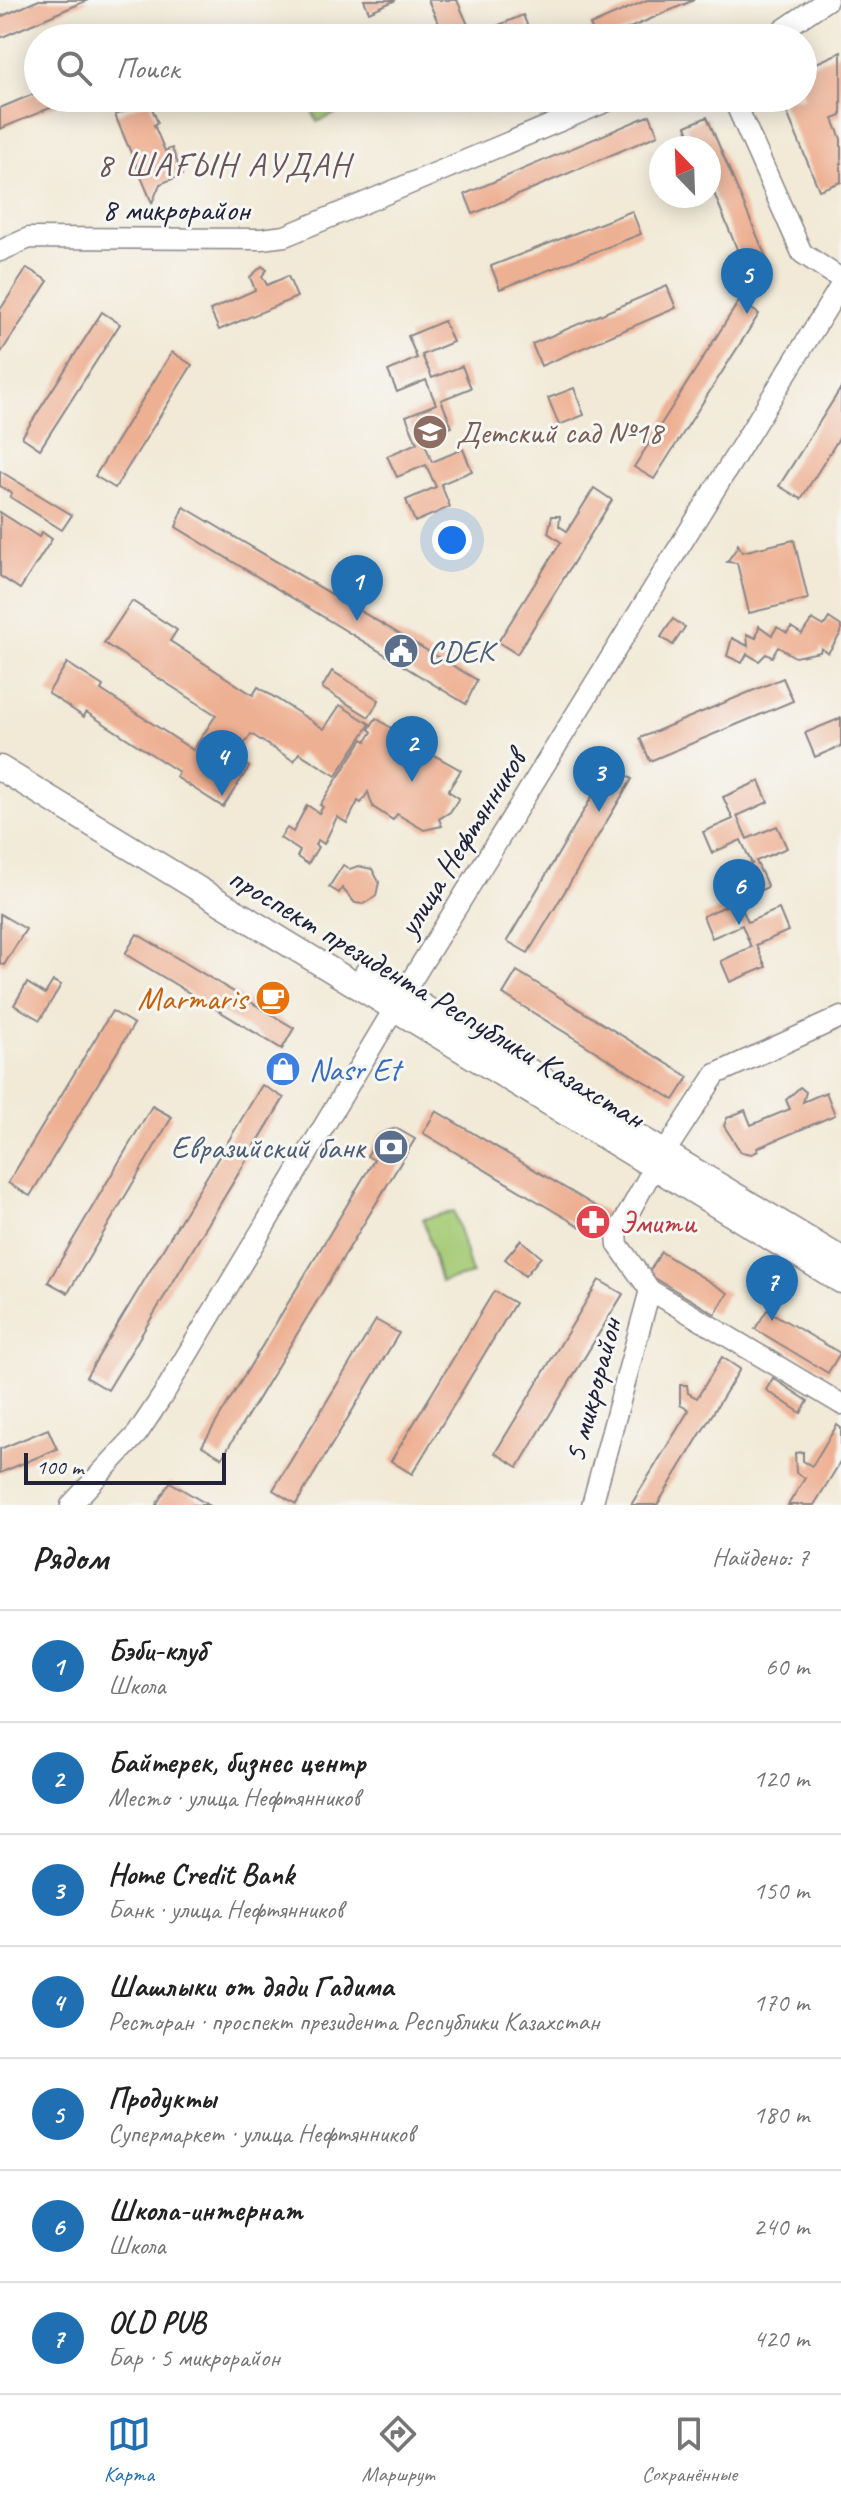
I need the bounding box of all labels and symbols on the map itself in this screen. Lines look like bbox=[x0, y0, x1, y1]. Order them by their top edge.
north arrow bbox=[649, 136, 721, 208]
district label: 8 ШАҒЫН АУДАН bbox=[97, 143, 355, 186]
street label: 8 микрорайон bbox=[102, 189, 252, 230]
pin: 5 bbox=[721, 248, 773, 314]
place label: Детский сад №18 bbox=[456, 412, 665, 453]
school or university icon: Детский сад №18 bbox=[411, 413, 449, 451]
your location bbox=[432, 520, 472, 560]
pin: 1 bbox=[331, 555, 383, 621]
place label: CDEK bbox=[427, 631, 499, 672]
public building icon: CDEK bbox=[382, 632, 420, 670]
pin: 2 bbox=[386, 716, 438, 782]
pin: 4 bbox=[196, 730, 248, 796]
street label: улица Нефтянников bbox=[387, 738, 538, 946]
pin: 3 bbox=[573, 746, 625, 812]
street label: проспект президента Республики Казахстан bbox=[221, 857, 654, 1139]
pin: 6 bbox=[713, 859, 765, 925]
place label: Marmaris bbox=[138, 978, 250, 1019]
cafe icon: Marmaris bbox=[254, 979, 292, 1017]
place label: Nasr Et bbox=[309, 1049, 404, 1090]
shop icon: Nasr Et bbox=[264, 1050, 302, 1088]
place label: Евразийский банк bbox=[171, 1127, 367, 1168]
bank icon: Евразийский банк bbox=[372, 1128, 410, 1166]
place label: Эмити bbox=[619, 1202, 698, 1243]
pharmacy icon: Эмити bbox=[574, 1203, 612, 1241]
pin: 7 bbox=[746, 1255, 798, 1321]
street label: 5 микрорайон bbox=[554, 1312, 632, 1467]
scale bar bbox=[24, 1449, 226, 1485]

